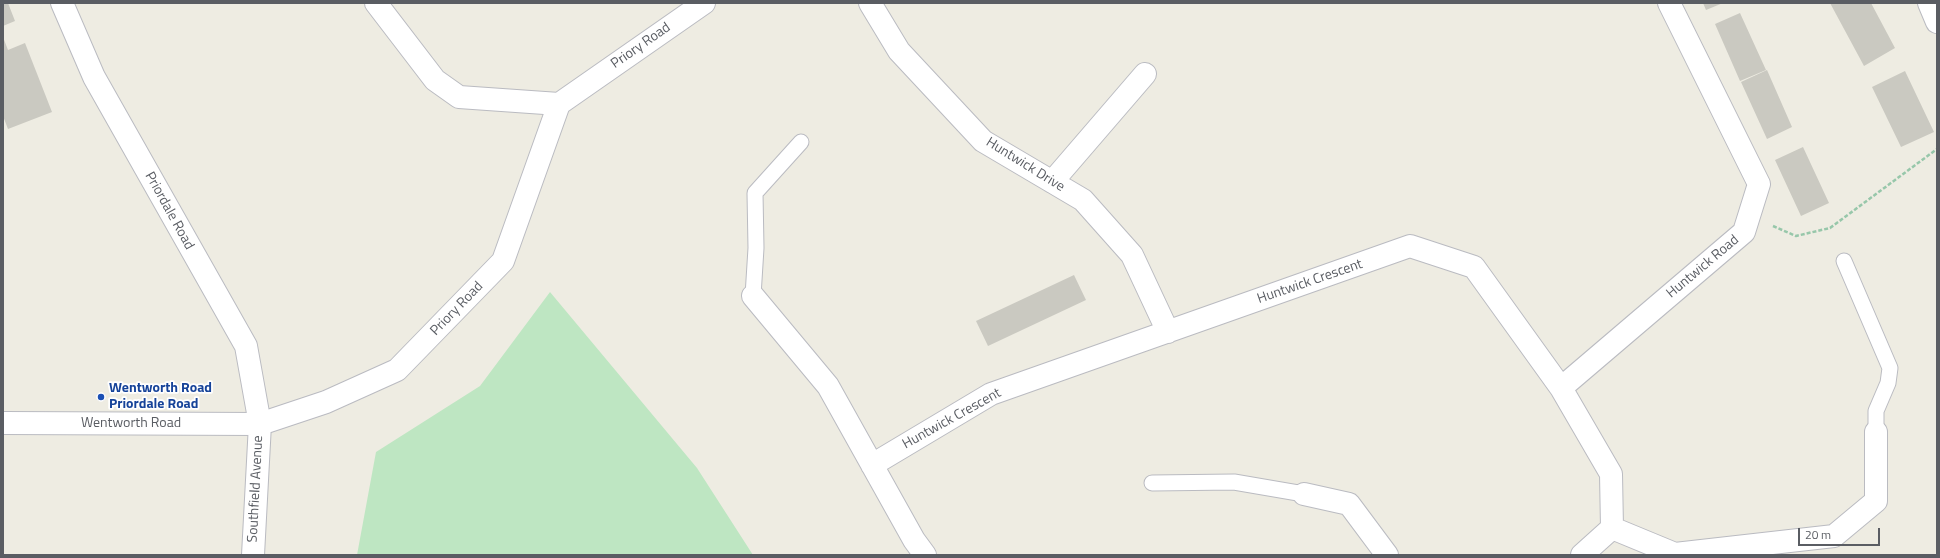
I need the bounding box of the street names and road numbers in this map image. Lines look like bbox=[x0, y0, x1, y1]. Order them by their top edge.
street label: Priory Road bbox=[608, 19, 674, 73]
street label: Huntwick Drive bbox=[983, 134, 1067, 196]
street label: Priordale Road bbox=[141, 169, 197, 253]
street label: Huntwick Road bbox=[1663, 232, 1743, 302]
street label: Huntwick Crescent bbox=[1255, 256, 1365, 308]
street label: Priory Road bbox=[427, 278, 487, 340]
street label: Huntwick Crescent bbox=[900, 385, 1004, 453]
street label: Wentworth Road bbox=[81, 416, 181, 432]
street label: Southfield Avenue bbox=[245, 435, 267, 543]

